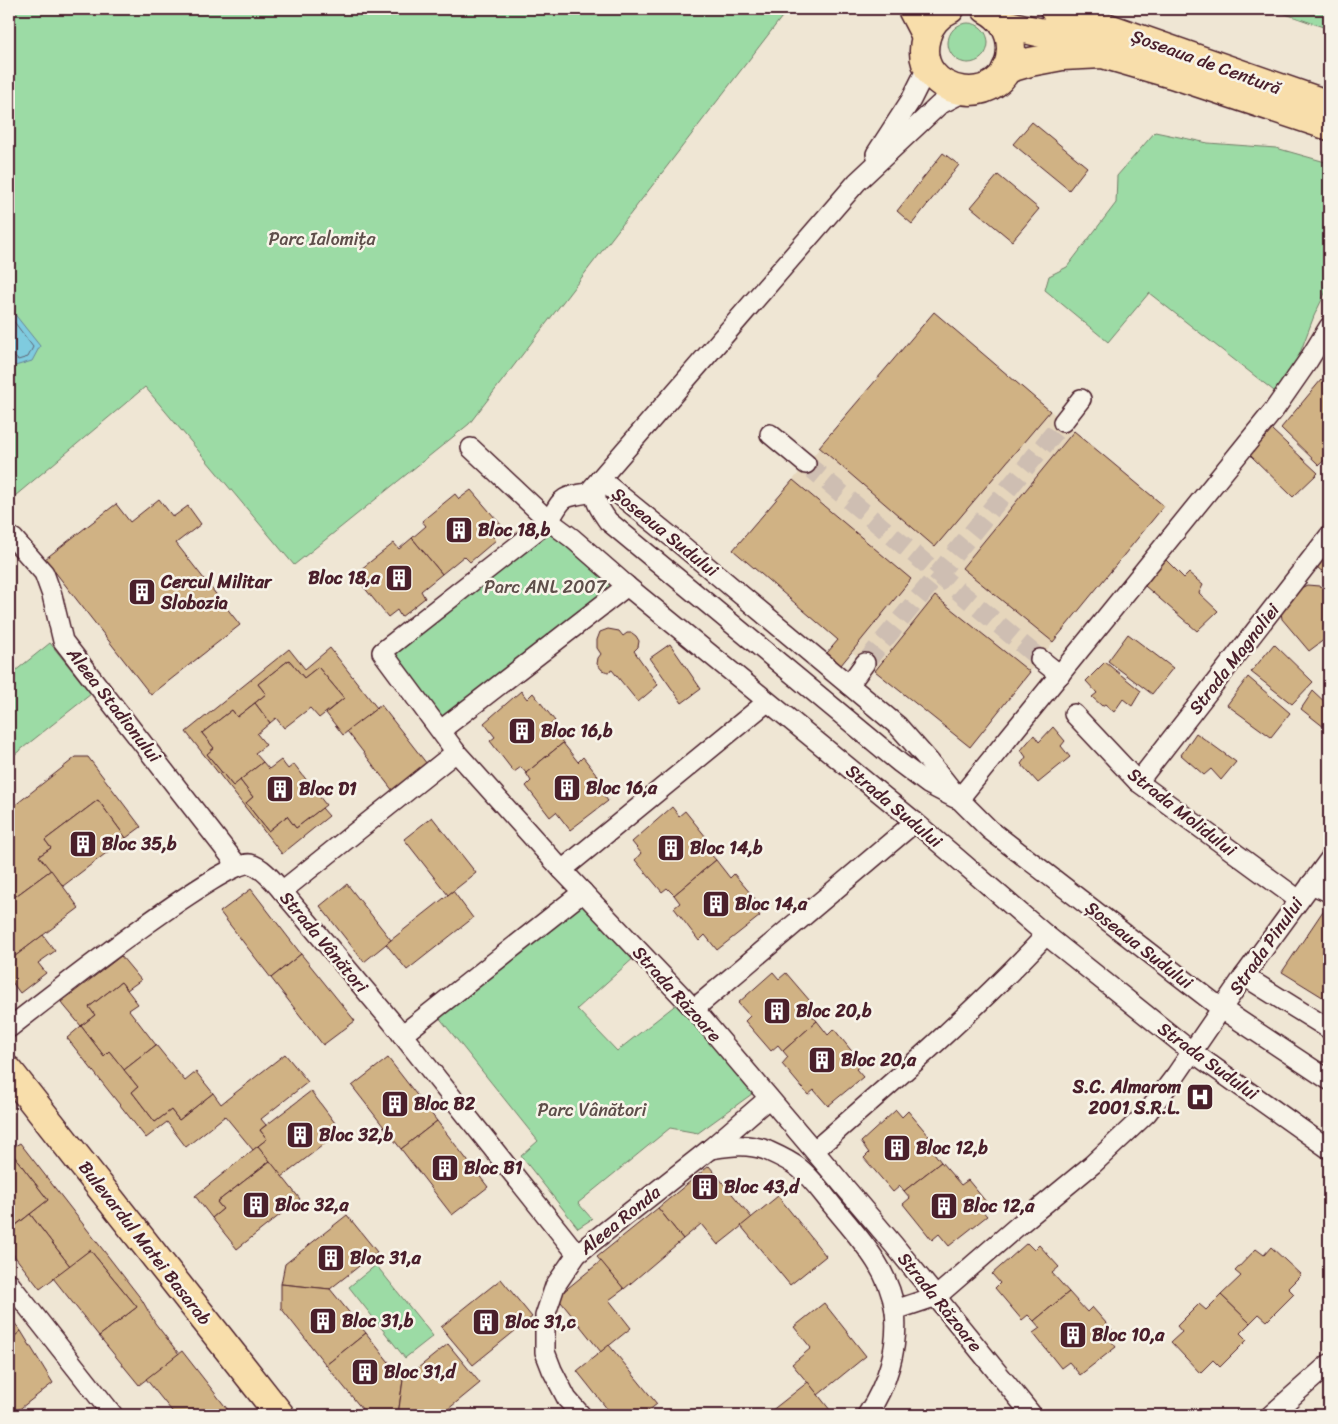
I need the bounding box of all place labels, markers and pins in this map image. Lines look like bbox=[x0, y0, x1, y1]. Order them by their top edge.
place label: Bloc 18,b bbox=[478, 514, 551, 546]
building icon: Bloc 18,b bbox=[444, 515, 474, 545]
place label: Bloc 18,a bbox=[308, 562, 381, 594]
building icon: Bloc 18,a bbox=[384, 563, 414, 593]
place label: Cercul Militar Slobozia bbox=[160, 566, 273, 619]
building icon: Cercul Militar Slobozia bbox=[127, 577, 157, 607]
place label: Bloc 16,b bbox=[541, 715, 613, 747]
building icon: Bloc 16,b bbox=[507, 716, 537, 746]
place label: Bloc 16,a bbox=[586, 772, 658, 804]
place label: Bloc D1 bbox=[299, 773, 357, 805]
building icon: Bloc 16,a bbox=[552, 773, 582, 803]
building icon: Bloc D1 bbox=[265, 774, 295, 804]
place label: Bloc 35,b bbox=[102, 828, 177, 860]
building icon: Bloc 35,b bbox=[68, 829, 98, 859]
place label: Bloc 14,b bbox=[690, 832, 763, 864]
building icon: Bloc 14,b bbox=[656, 833, 686, 863]
place label: Bloc 14,a bbox=[735, 888, 808, 920]
building icon: Bloc 14,a bbox=[701, 889, 731, 919]
place label: Bloc 20,b bbox=[796, 995, 872, 1027]
building icon: Bloc 20,b bbox=[762, 996, 792, 1026]
place label: Bloc 20,a bbox=[841, 1044, 917, 1076]
building icon: Bloc 20,a bbox=[807, 1045, 837, 1075]
place label: S.C. Almarom 2001 S.R.L. bbox=[1072, 1071, 1181, 1124]
hospital icon: S.C. Almarom 2001 S.R.L. bbox=[1185, 1082, 1215, 1112]
place label: Bloc B2 bbox=[414, 1088, 476, 1120]
building icon: Bloc B2 bbox=[380, 1089, 410, 1119]
place label: Bloc 32,b bbox=[319, 1119, 393, 1151]
building icon: Bloc 32,b bbox=[285, 1120, 315, 1150]
place label: Bloc 12,b bbox=[916, 1132, 988, 1164]
building icon: Bloc 12,b bbox=[882, 1133, 912, 1163]
place label: Bloc B1 bbox=[464, 1152, 523, 1184]
building icon: Bloc B1 bbox=[430, 1153, 460, 1183]
place label: Bloc 43,d bbox=[724, 1171, 800, 1203]
building icon: Bloc 43,d bbox=[690, 1172, 720, 1202]
place label: Bloc 32,a bbox=[275, 1189, 349, 1221]
building icon: Bloc 32,a bbox=[241, 1190, 271, 1220]
place label: Bloc 12,a bbox=[963, 1190, 1035, 1222]
building icon: Bloc 12,a bbox=[929, 1191, 959, 1221]
place label: Bloc 31,a bbox=[350, 1242, 422, 1274]
building icon: Bloc 31,a bbox=[316, 1243, 346, 1273]
place label: Bloc 31,b bbox=[342, 1305, 414, 1337]
building icon: Bloc 31,b bbox=[308, 1306, 338, 1336]
place label: Bloc 31,c bbox=[505, 1306, 577, 1338]
building icon: Bloc 31,c bbox=[471, 1307, 501, 1337]
place label: Bloc 10,a bbox=[1092, 1319, 1165, 1351]
building icon: Bloc 10,a bbox=[1058, 1320, 1088, 1350]
place label: Bloc 31,d bbox=[384, 1356, 457, 1388]
building icon: Bloc 31,d bbox=[350, 1357, 380, 1387]

